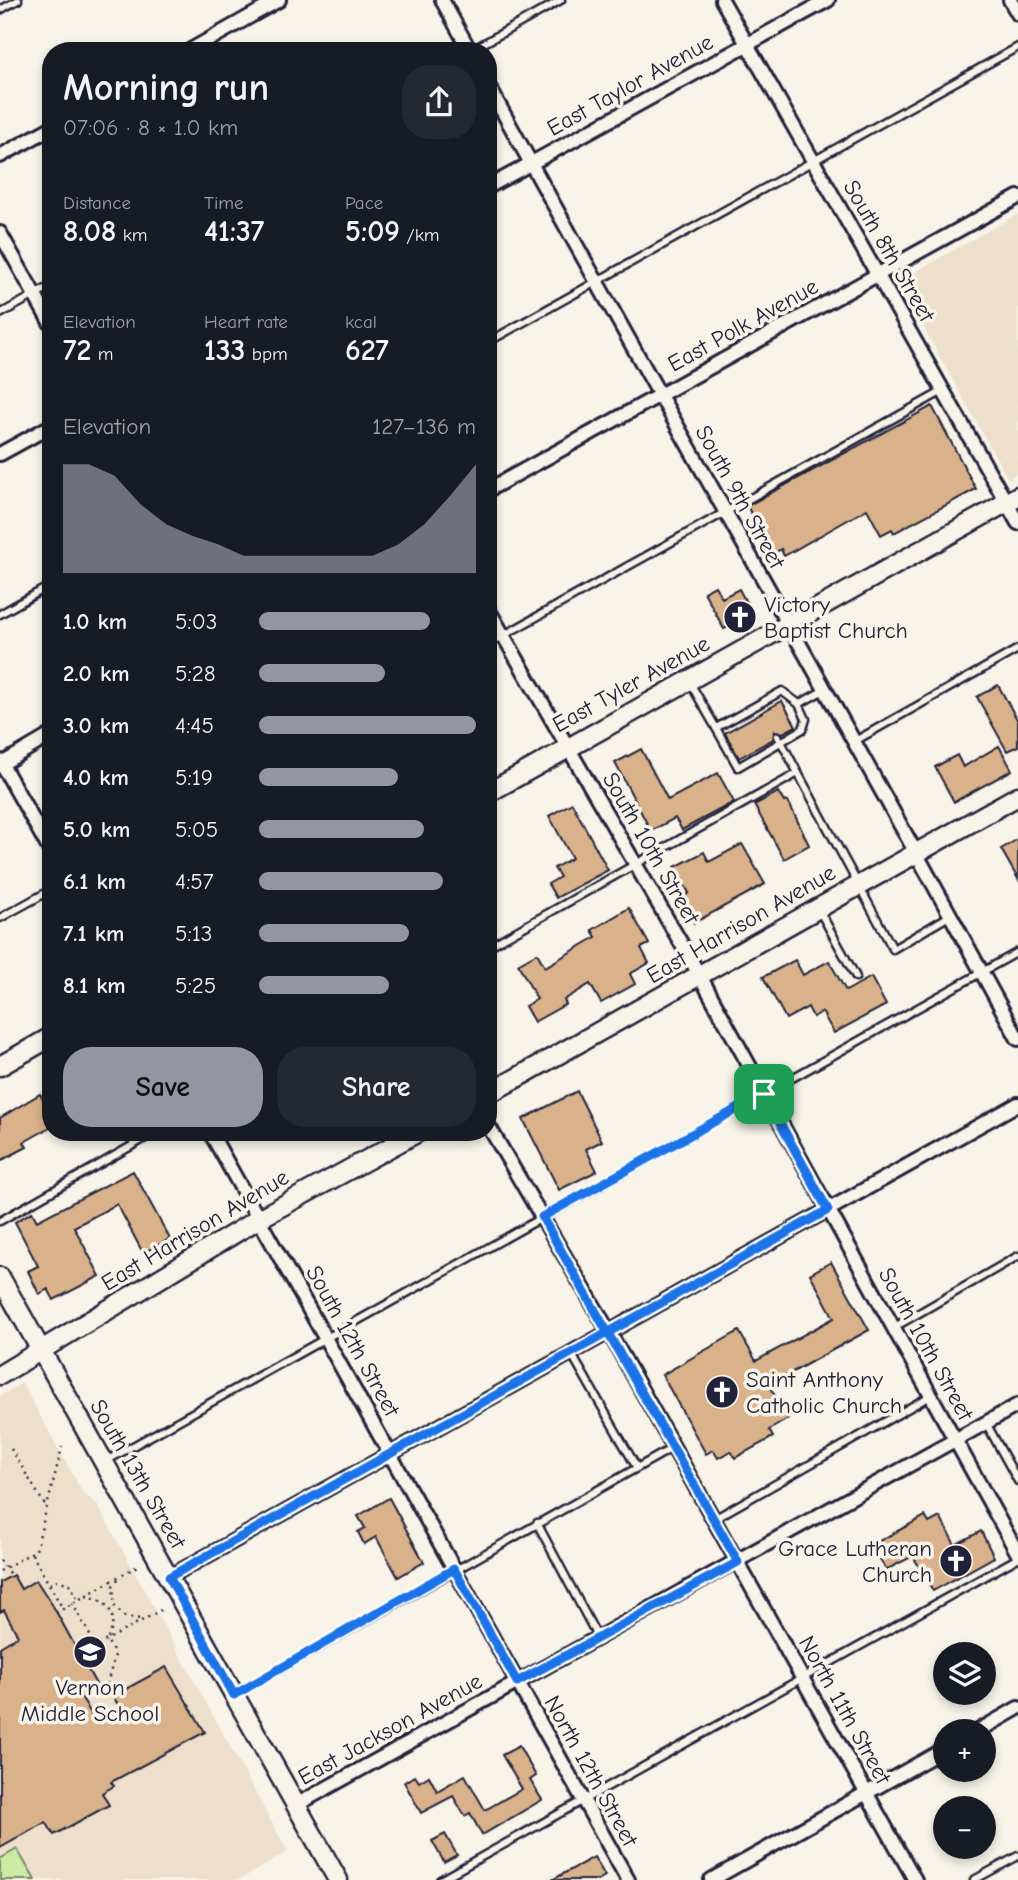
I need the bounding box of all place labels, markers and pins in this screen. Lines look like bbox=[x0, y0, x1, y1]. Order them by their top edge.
place label: Victory Baptist Church bbox=[764, 591, 908, 644]
church icon: Victory Baptist Church bbox=[721, 598, 759, 636]
pin bbox=[734, 1064, 794, 1124]
place label: Saint Anthony Catholic Church bbox=[746, 1366, 902, 1419]
church icon: Saint Anthony Catholic Church bbox=[703, 1373, 741, 1411]
place label: Grace Lutheran Church bbox=[778, 1535, 932, 1588]
church icon: Grace Lutheran Church bbox=[937, 1542, 975, 1580]
school or university icon: Vernon Middle School bbox=[71, 1633, 109, 1671]
place label: Vernon Middle School bbox=[21, 1674, 159, 1727]

